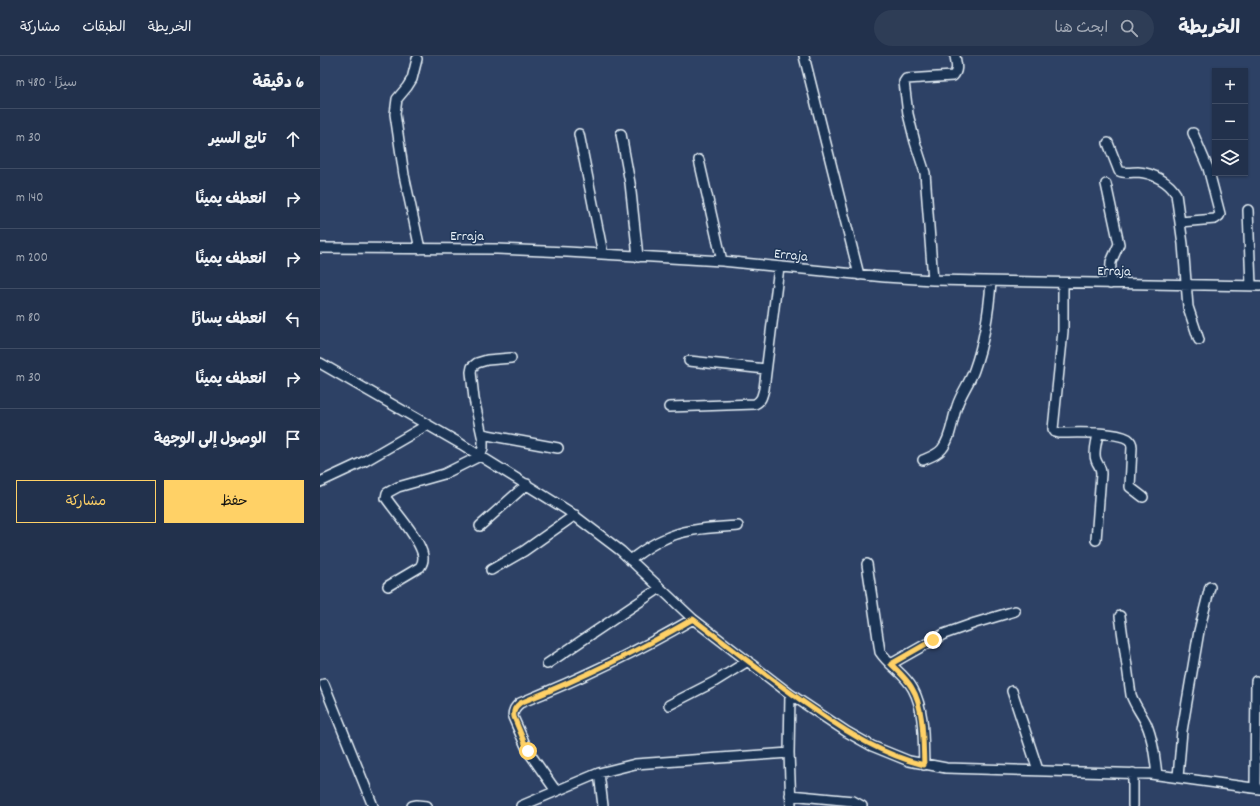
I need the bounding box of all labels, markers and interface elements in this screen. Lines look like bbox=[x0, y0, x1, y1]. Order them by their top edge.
search box bbox=[874, 10, 1154, 46]
text: الخريطة bbox=[1178, 16, 1240, 43]
icon: search bbox=[1118, 17, 1140, 39]
text: مشاركة bbox=[20, 18, 60, 38]
text: الطبقات bbox=[82, 18, 126, 38]
text: الخريطة bbox=[148, 18, 191, 38]
text: ابحث هنا bbox=[1055, 18, 1108, 40]
map controls bbox=[1212, 68, 1248, 176]
button: + bbox=[1212, 68, 1248, 104]
text: 6 دقيقة bbox=[253, 72, 304, 96]
text: سيرًا · 480 m bbox=[16, 74, 77, 93]
button: − bbox=[1212, 104, 1248, 140]
icon: ahead bbox=[282, 128, 304, 150]
text: 30 m bbox=[16, 129, 41, 148]
text: تابع السير bbox=[209, 129, 266, 151]
button: layers bbox=[1212, 140, 1248, 176]
icon: right bbox=[282, 188, 304, 210]
text: 140 m bbox=[16, 189, 43, 208]
text: انعطف يمينًا bbox=[196, 189, 266, 211]
street label: Erraja bbox=[450, 227, 484, 247]
street label: Erraja bbox=[773, 244, 809, 268]
icon: right bbox=[282, 248, 304, 270]
text: 200 m bbox=[16, 249, 48, 268]
text: انعطف يمينًا bbox=[196, 249, 266, 271]
street label: Erraja bbox=[1097, 262, 1131, 282]
icon: left bbox=[282, 308, 304, 330]
text: 80 m bbox=[16, 309, 40, 328]
text: انعطف يسارًا bbox=[192, 309, 266, 331]
icon: right bbox=[282, 368, 304, 390]
text: 30 m bbox=[16, 369, 41, 388]
text: انعطف يمينًا bbox=[196, 369, 266, 391]
icon: arrive bbox=[282, 428, 304, 450]
text: الوصول إلى الوجهة bbox=[154, 429, 266, 451]
button: مشاركة bbox=[16, 480, 156, 523]
button: حفظ bbox=[164, 480, 304, 523]
route end bbox=[924, 631, 942, 649]
route start bbox=[519, 742, 537, 760]

